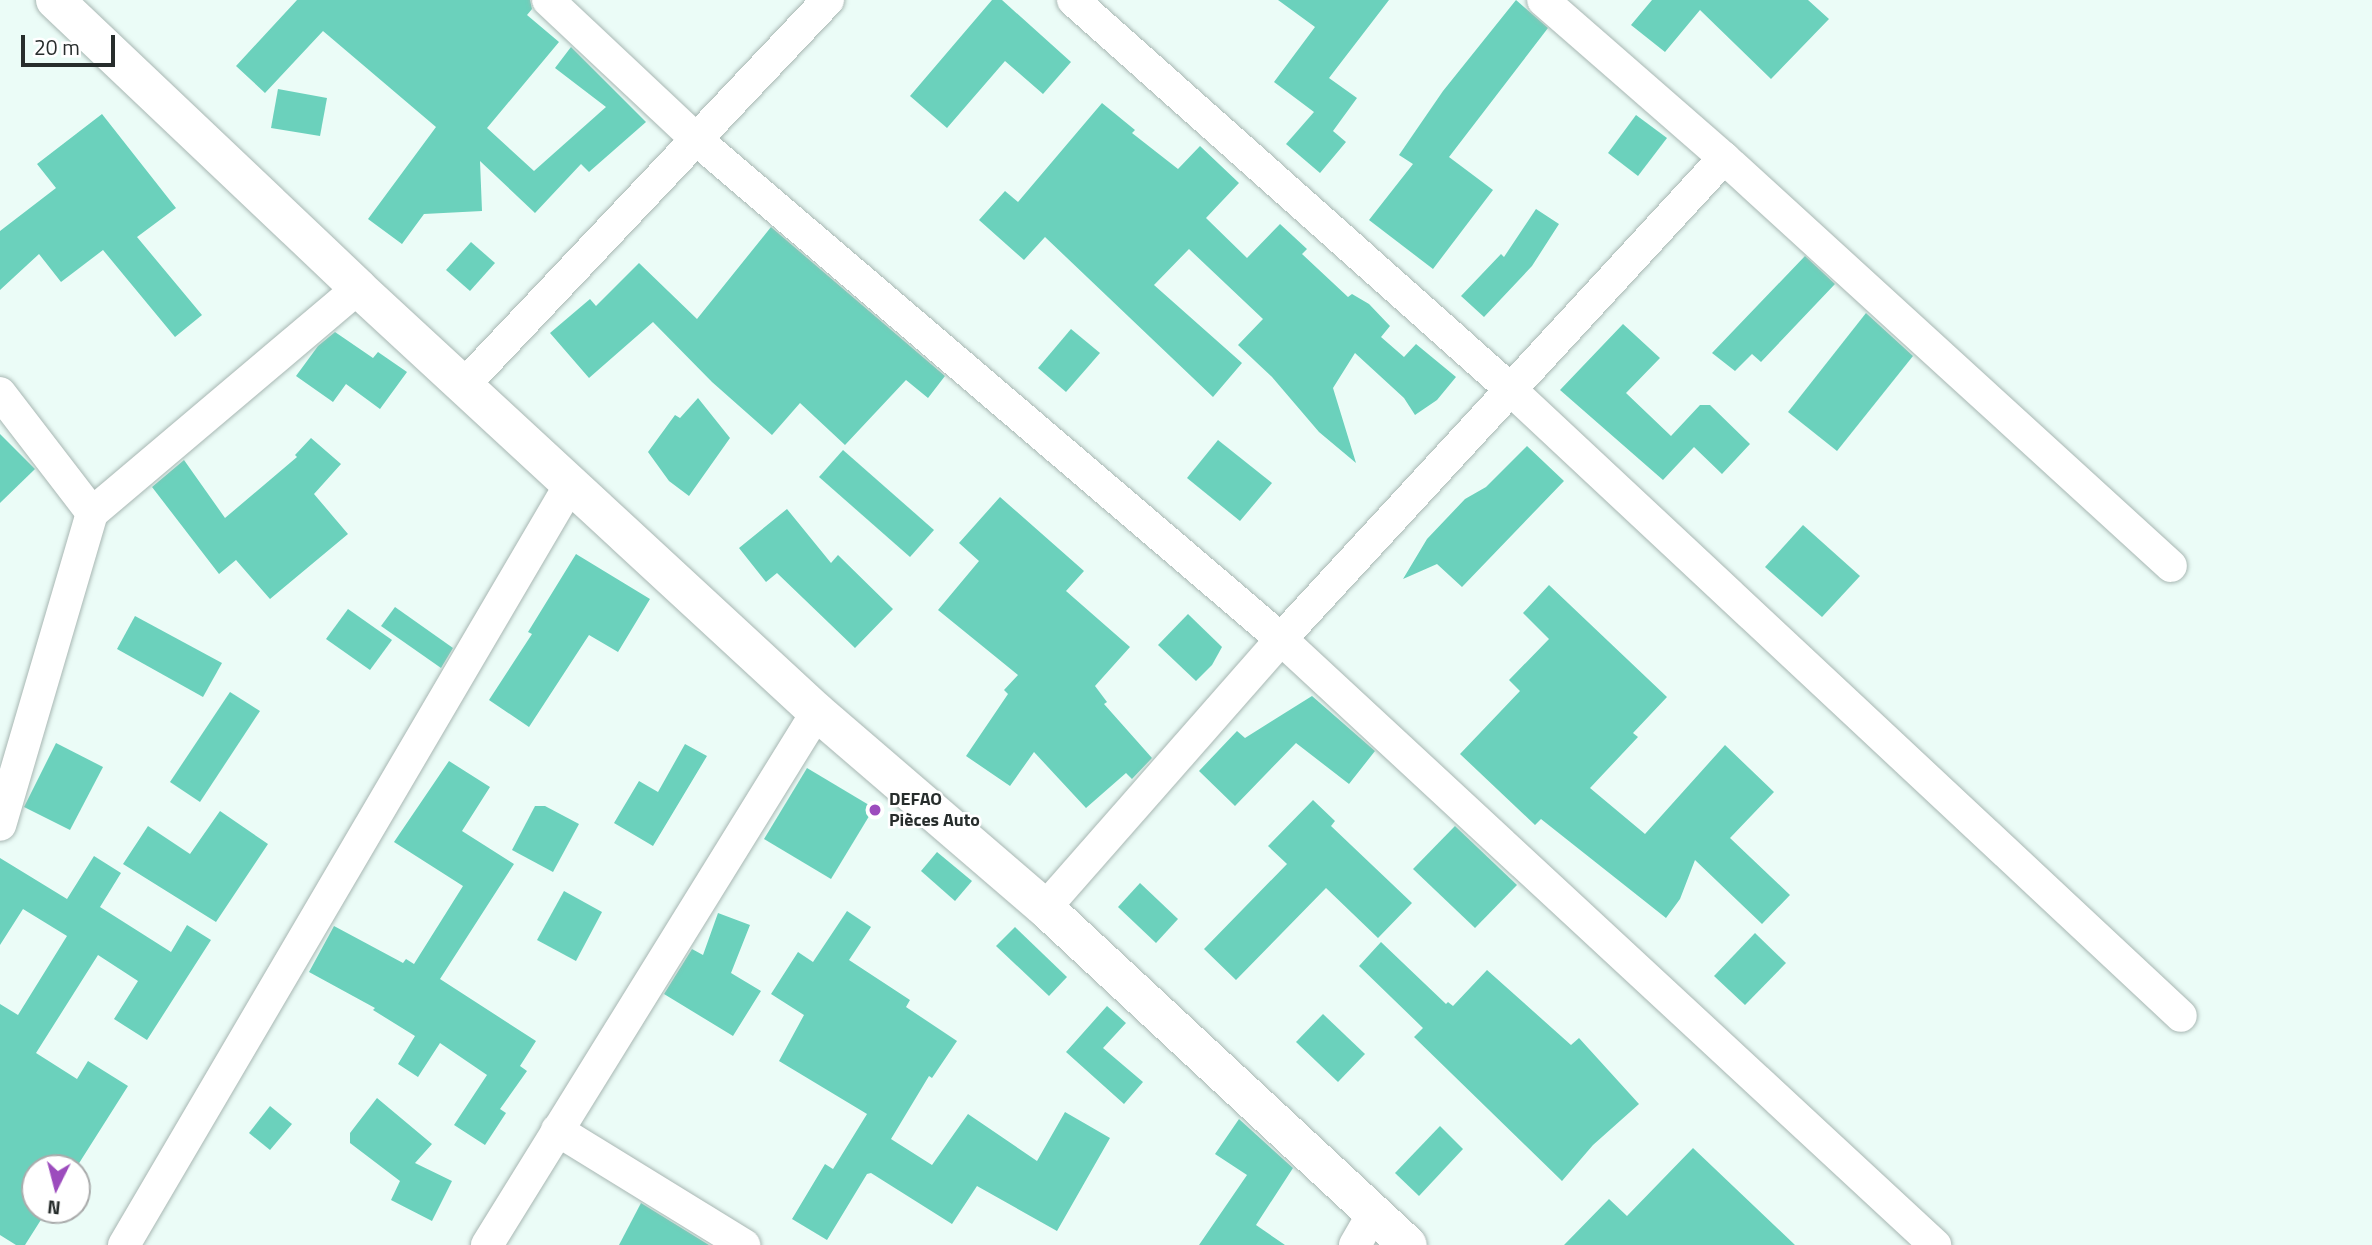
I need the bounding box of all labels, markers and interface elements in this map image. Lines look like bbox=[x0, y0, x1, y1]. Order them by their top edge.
scale bar bbox=[24, 21, 119, 65]
text: 20 m bbox=[34, 31, 80, 63]
place label: DEFAO Pièces Auto bbox=[889, 789, 980, 832]
marker: DEFAO Pièces Auto bbox=[867, 802, 883, 818]
north arrow bbox=[21, 1154, 91, 1224]
text: N bbox=[46, 1193, 62, 1224]

